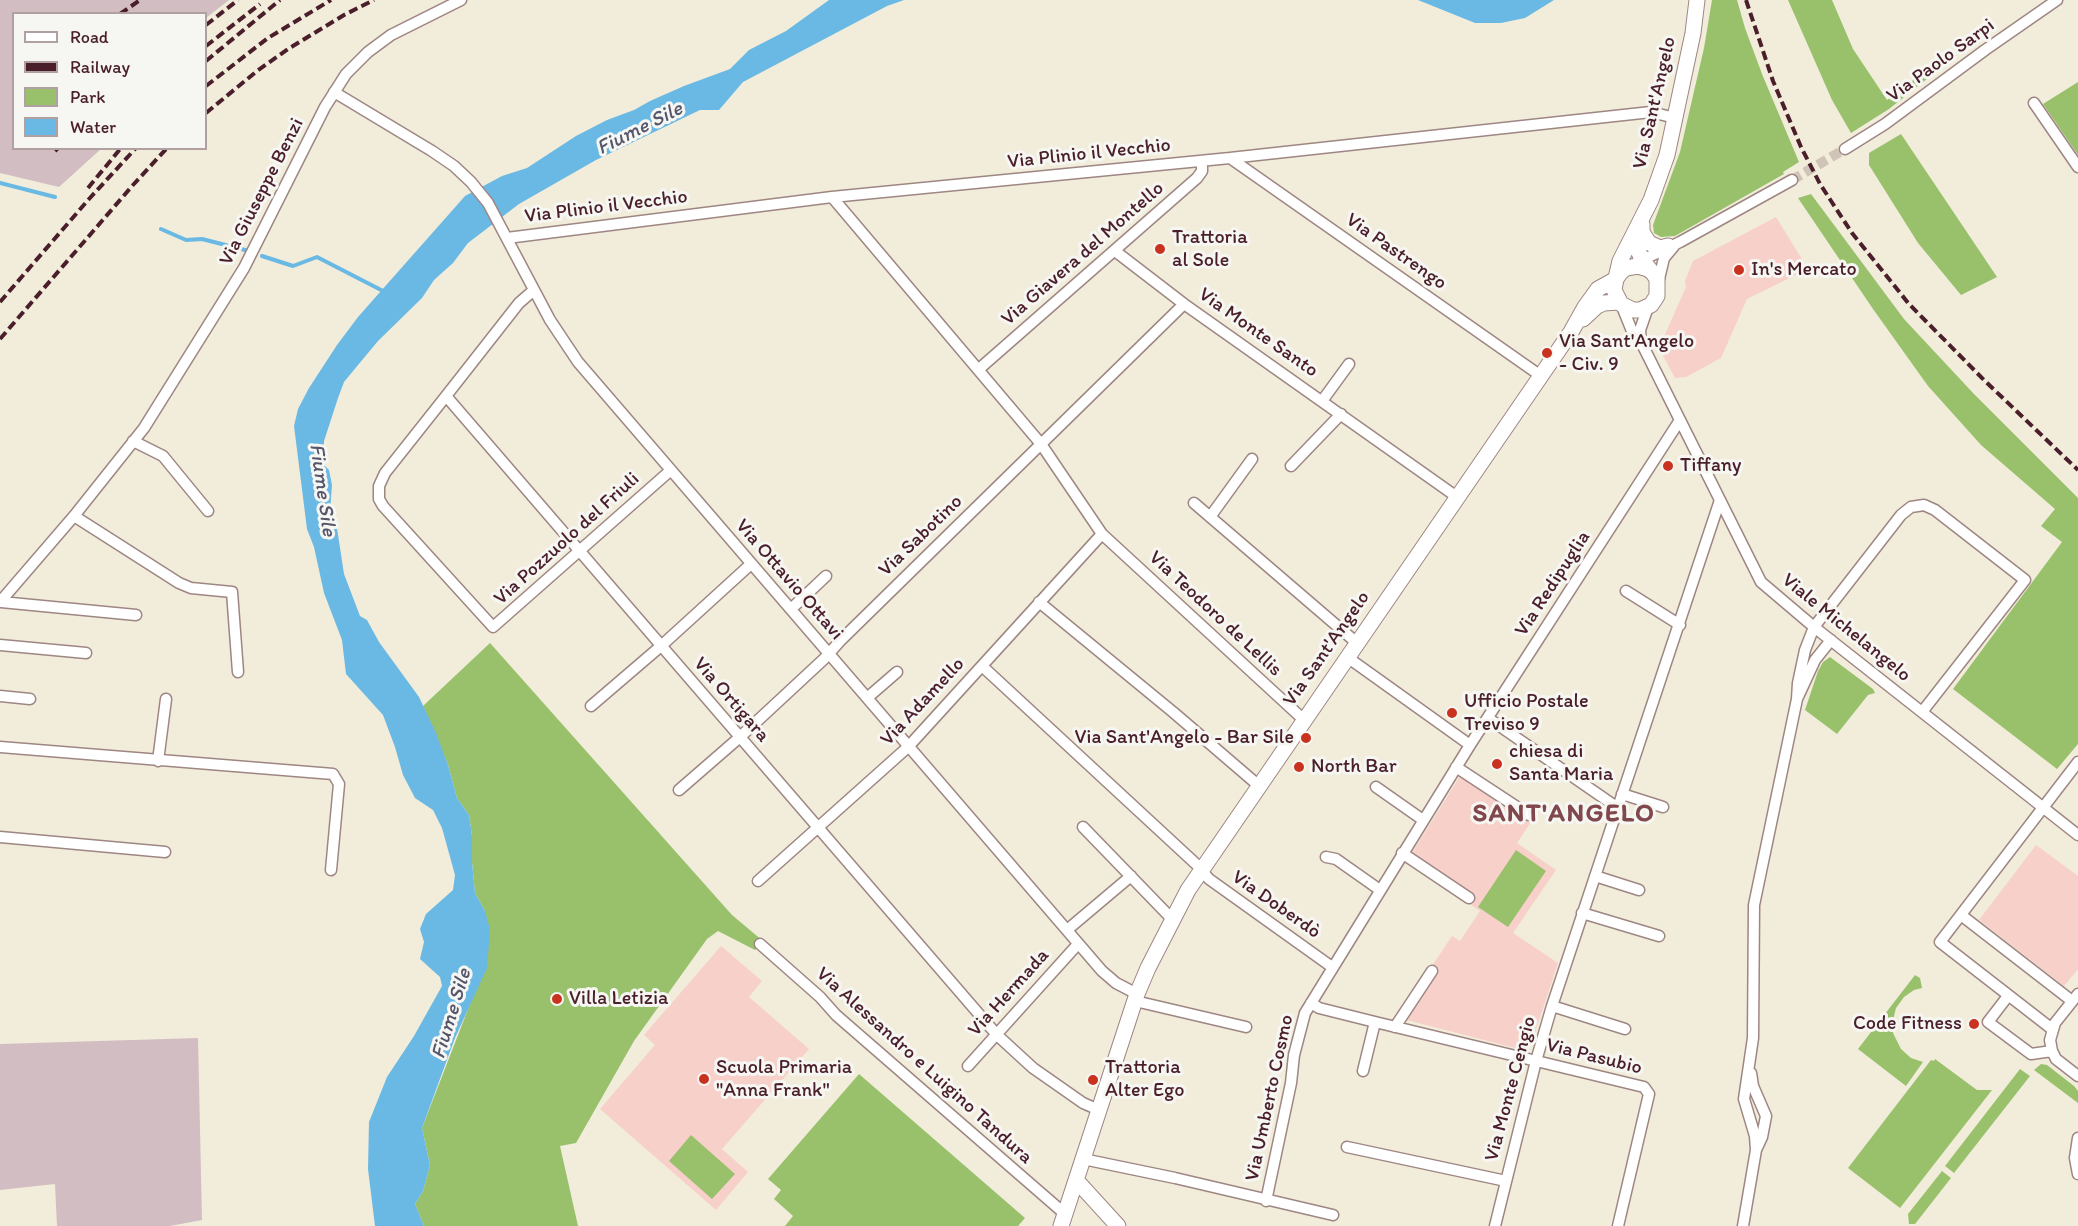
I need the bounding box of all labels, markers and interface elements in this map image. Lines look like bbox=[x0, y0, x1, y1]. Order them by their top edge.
legend bbox=[12, 12, 207, 150]
street label: Via Paolo Sarpi bbox=[1882, 14, 2000, 108]
text: Road bbox=[70, 26, 109, 48]
street label: Via Sant'Angelo bbox=[1628, 34, 1682, 172]
text: Railway bbox=[70, 56, 130, 78]
text: Park bbox=[70, 86, 105, 108]
water label: Fiume Sile bbox=[593, 97, 687, 161]
street label: Via Giuseppe Benzi bbox=[215, 114, 309, 270]
text: Water bbox=[70, 116, 116, 138]
street label: Via Plinio il Vecchio bbox=[1006, 133, 1172, 175]
street label: Via Giavera del Montello bbox=[997, 177, 1169, 331]
street label: Via Plinio il Vecchio bbox=[523, 185, 689, 229]
street label: Via Pastrengo bbox=[1341, 208, 1451, 296]
place label: Trattoria al Sole bbox=[1172, 226, 1248, 273]
marker: Trattoria al Sole bbox=[1153, 242, 1167, 256]
place label: In's Mercato bbox=[1751, 258, 1857, 282]
marker: In's Mercato bbox=[1732, 263, 1746, 277]
street label: Via Monte Santo bbox=[1194, 283, 1322, 383]
place label: Via Sant'Angelo - Civ. 9 bbox=[1559, 330, 1694, 377]
marker: Via Sant'Angelo - Civ. 9 bbox=[1540, 346, 1554, 360]
water label: Fiume Sile bbox=[303, 442, 341, 538]
place label: Tiffany bbox=[1680, 454, 1741, 478]
marker: Tiffany bbox=[1661, 459, 1675, 473]
street label: Via Pozzuolo del Friuli bbox=[489, 467, 645, 611]
street label: Via Sabotino bbox=[874, 490, 968, 582]
street label: Via Ottavio Ottavi bbox=[730, 514, 848, 646]
street label: Via Redipuglia bbox=[1510, 527, 1596, 641]
street label: Via Teodoro de Lellis bbox=[1143, 546, 1287, 682]
street label: Viale Michelangelo bbox=[1777, 569, 1915, 687]
street label: Via Sant'Angelo bbox=[1278, 587, 1376, 711]
street label: Via Ortigara bbox=[688, 653, 774, 747]
street label: Via Adamello bbox=[876, 653, 970, 751]
place label: Ufficio Postale Treviso 9 bbox=[1464, 690, 1589, 737]
marker: Ufficio Postale Treviso 9 bbox=[1445, 706, 1459, 720]
place label: Via Sant'Angelo - Bar Sile bbox=[1075, 726, 1294, 750]
marker: Via Sant'Angelo - Bar Sile bbox=[1299, 731, 1313, 745]
place label: chiesa di Santa Maria bbox=[1509, 740, 1613, 787]
place label: North Bar bbox=[1311, 755, 1397, 779]
marker: chiesa di Santa Maria bbox=[1490, 757, 1504, 771]
marker: North Bar bbox=[1292, 760, 1306, 774]
district label: SANT'ANGELO bbox=[1472, 798, 1656, 830]
street label: Via Doberdò bbox=[1227, 866, 1325, 944]
street label: Via Hermada bbox=[963, 944, 1055, 1042]
street label: Via Alessandro e Luigino Tandura bbox=[811, 962, 1037, 1170]
water label: Fiume Sile bbox=[426, 966, 478, 1062]
place label: Villa Letizia bbox=[569, 987, 668, 1011]
marker: Villa Letizia bbox=[550, 992, 564, 1006]
place label: Code Fitness bbox=[1853, 1012, 1962, 1036]
street label: Via Umberto Cosmo bbox=[1241, 1013, 1299, 1183]
street label: Via Monte Cengio bbox=[1480, 1014, 1542, 1164]
marker: Code Fitness bbox=[1967, 1017, 1981, 1031]
street label: Via Pasubio bbox=[1544, 1034, 1644, 1080]
place label: Scuola Primaria "Anna Frank" bbox=[716, 1056, 852, 1103]
place label: Trattoria Alter Ego bbox=[1105, 1056, 1184, 1103]
marker: Scuola Primaria "Anna Frank" bbox=[697, 1072, 711, 1086]
marker: Trattoria Alter Ego bbox=[1086, 1073, 1100, 1087]

